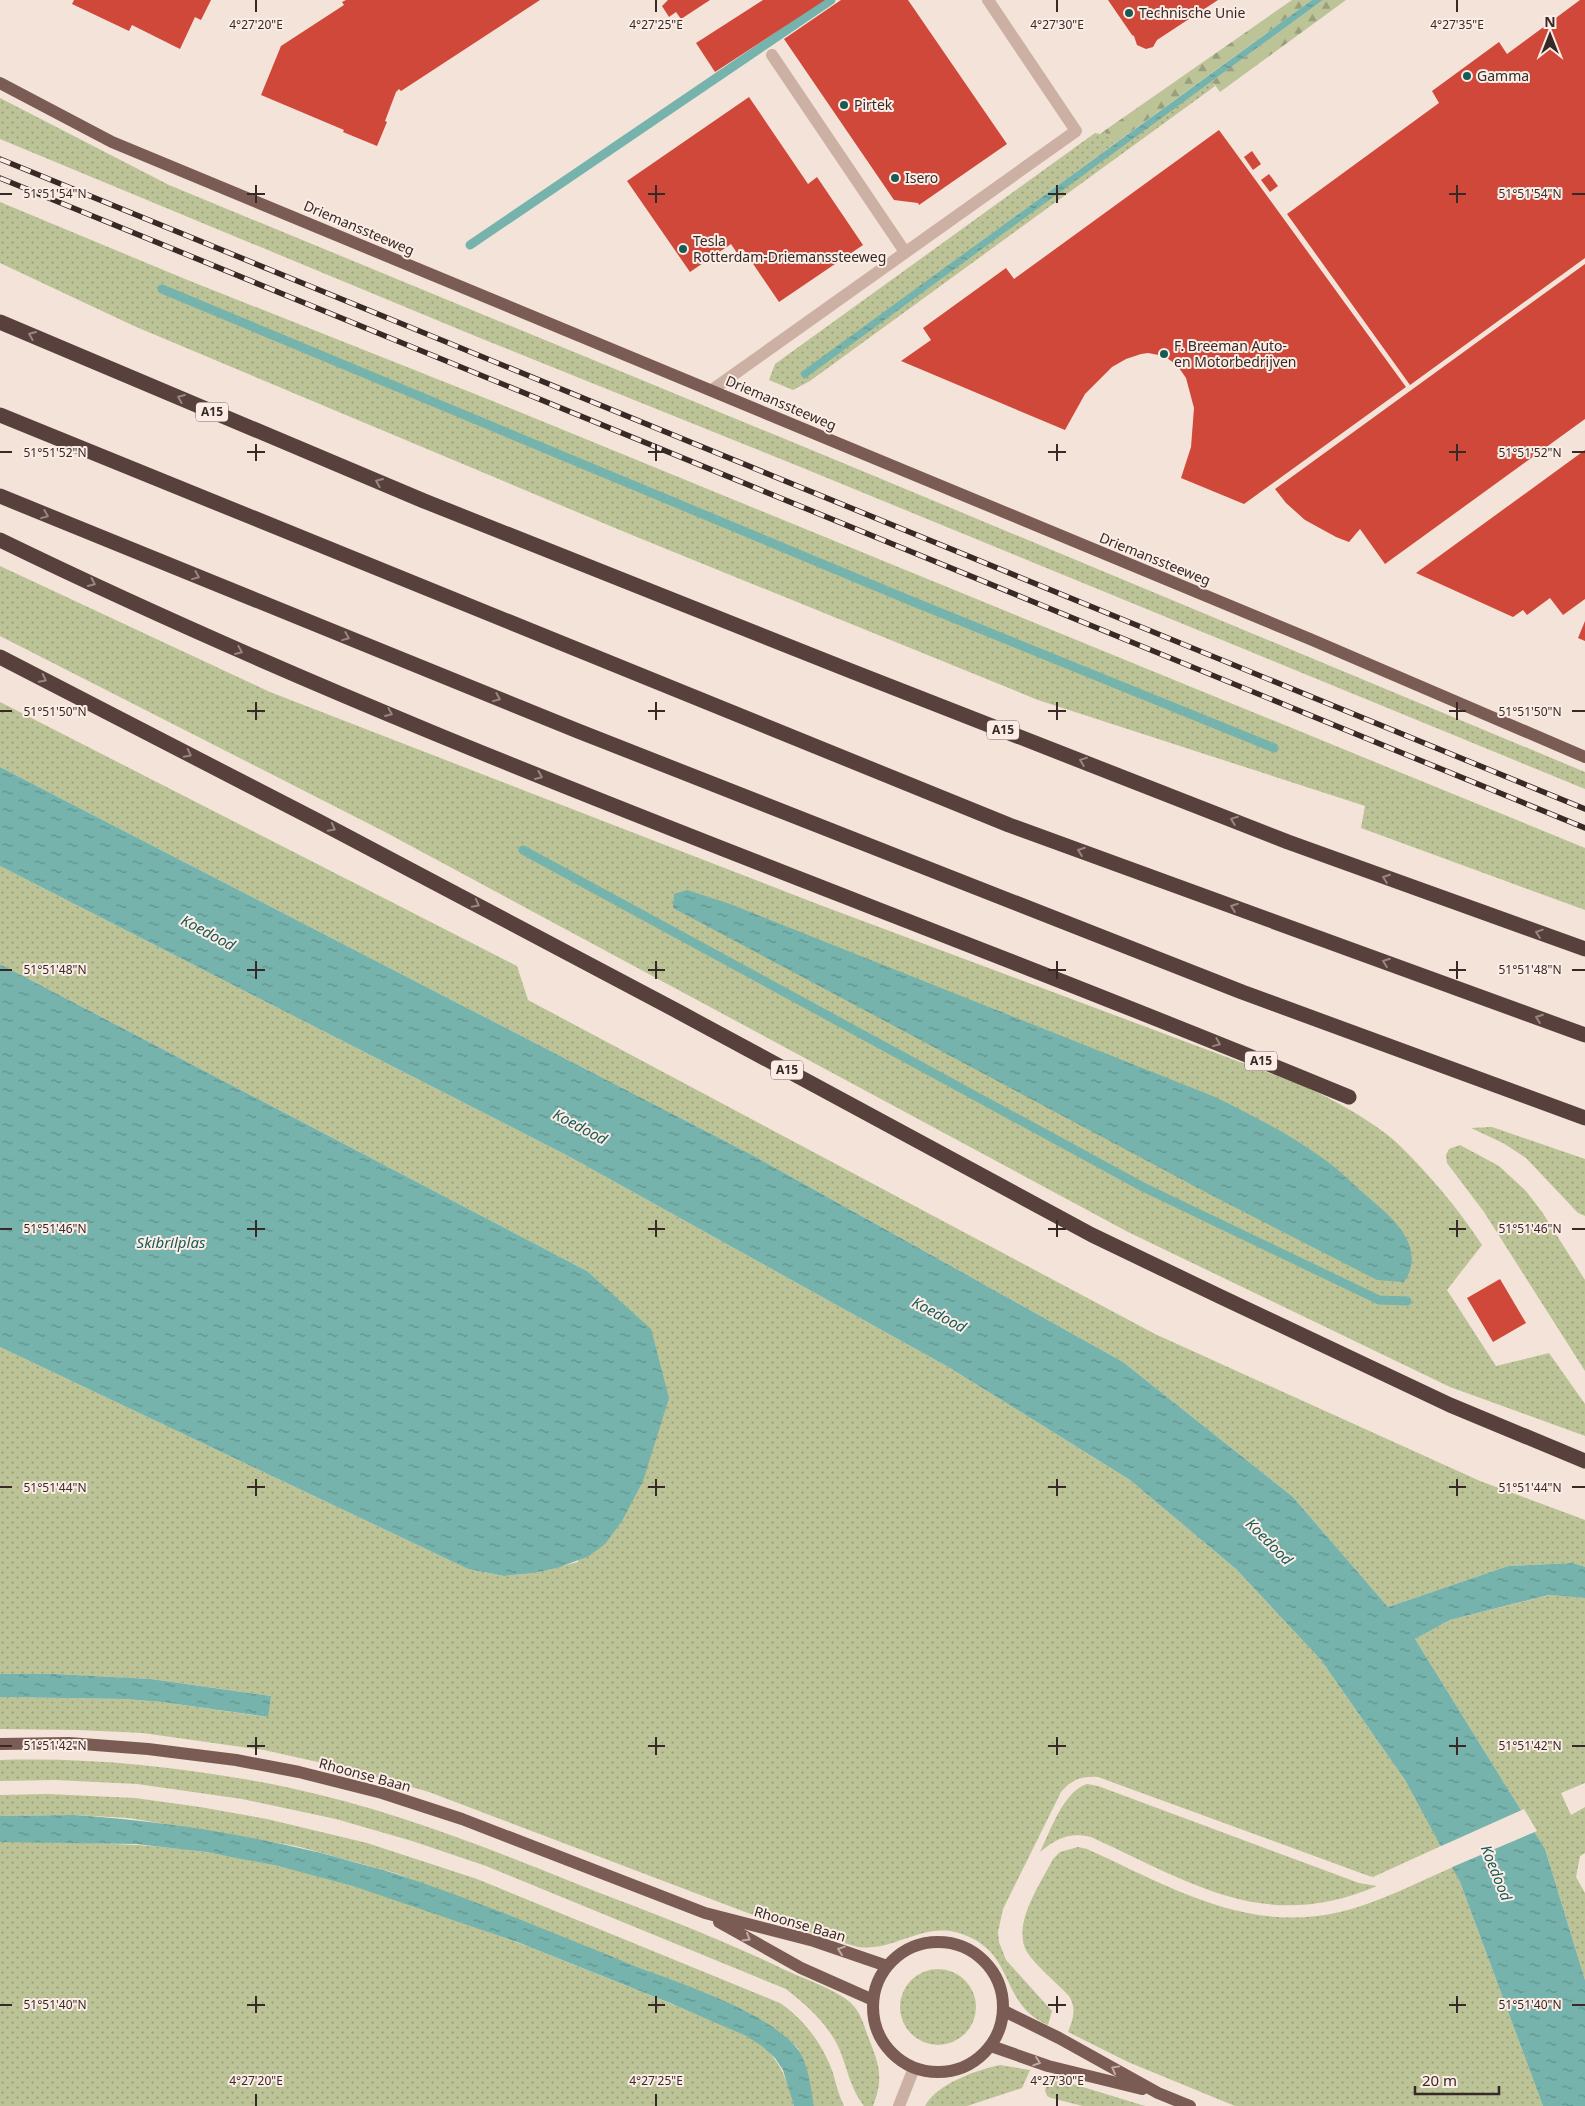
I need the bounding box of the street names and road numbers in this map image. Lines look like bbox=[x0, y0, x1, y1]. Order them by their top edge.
street label: Driemanssteeweg bbox=[301, 196, 417, 259]
street label: Driemanssteeweg bbox=[723, 371, 839, 434]
road number: A15 bbox=[196, 402, 228, 422]
street label: Driemanssteeweg bbox=[1097, 528, 1214, 590]
road number: A15 bbox=[987, 720, 1019, 740]
road number: A15 bbox=[1245, 1052, 1277, 1070]
road number: A15 bbox=[771, 1060, 803, 1080]
street label: Rhoonse Baan bbox=[317, 1753, 413, 1796]
street label: Rhoonse Baan bbox=[752, 1901, 848, 1946]

